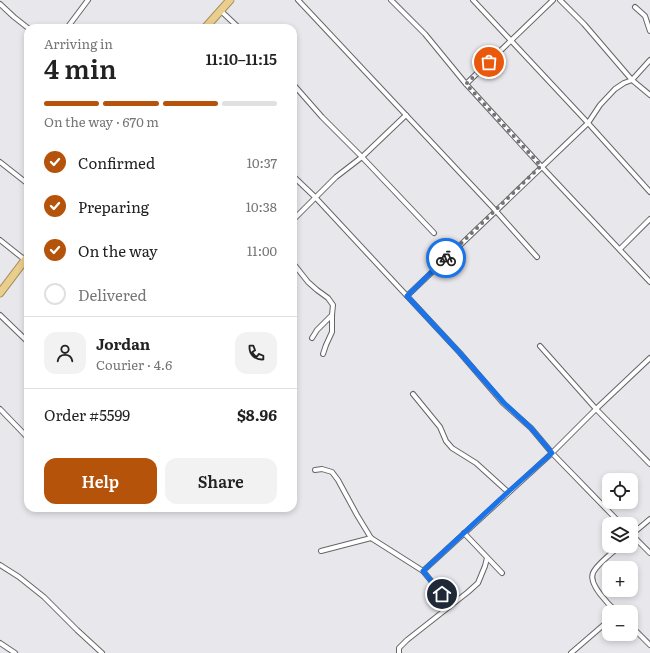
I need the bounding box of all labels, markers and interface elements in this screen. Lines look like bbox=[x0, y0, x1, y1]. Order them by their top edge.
text: Arriving in bbox=[44, 34, 113, 53]
pin bbox=[472, 45, 506, 79]
text: 11:10–11:15 bbox=[206, 47, 277, 70]
text: 4 min bbox=[44, 48, 117, 87]
icon: bag bbox=[478, 51, 500, 73]
text: On the way · 670 m bbox=[44, 112, 159, 131]
icon: check bbox=[44, 151, 66, 173]
text: Confirmed bbox=[78, 151, 155, 174]
text: 10:37 bbox=[247, 153, 277, 172]
icon: check bbox=[44, 195, 66, 217]
text: Preparing bbox=[78, 195, 149, 218]
text: 10:38 bbox=[246, 197, 277, 216]
courier bbox=[426, 238, 466, 278]
icon: check bbox=[44, 239, 66, 261]
text: On the way bbox=[78, 239, 158, 262]
text: 11:00 bbox=[247, 241, 277, 260]
icon: bike bbox=[435, 247, 457, 269]
text: Delivered bbox=[78, 283, 147, 306]
button: person bbox=[44, 332, 86, 374]
text: Jordan bbox=[96, 332, 150, 355]
button: phone bbox=[235, 332, 277, 374]
text: Courier · 4.6 bbox=[96, 355, 172, 374]
text: Order #5599 bbox=[44, 403, 130, 426]
text: $8.96 bbox=[237, 403, 277, 426]
button: Help bbox=[44, 458, 157, 504]
button: Share bbox=[165, 458, 277, 504]
map controls bbox=[602, 473, 638, 641]
button: locate bbox=[602, 473, 638, 509]
button: layers bbox=[602, 517, 638, 553]
button: + bbox=[602, 561, 638, 597]
pin bbox=[425, 577, 459, 611]
icon: home bbox=[431, 583, 453, 605]
button: − bbox=[602, 605, 638, 641]

